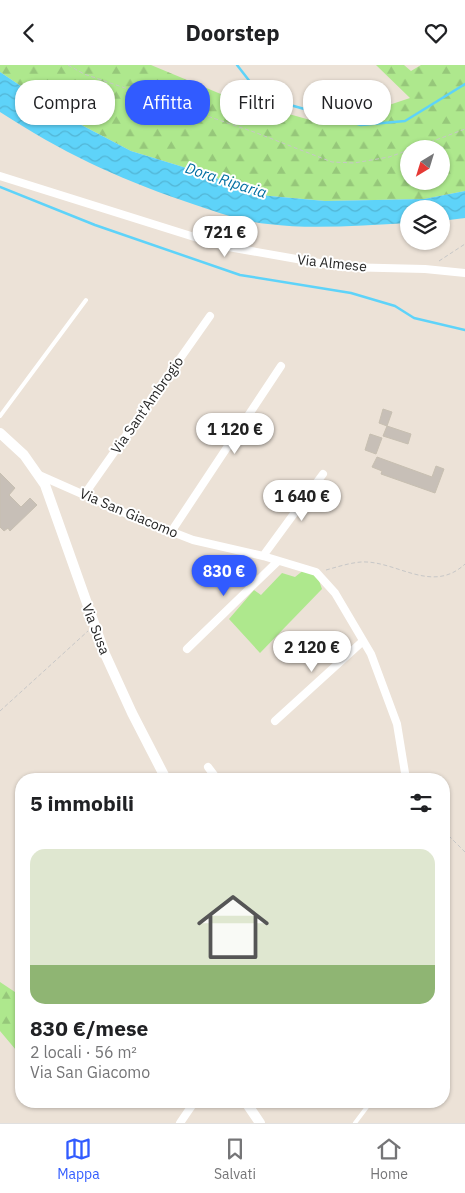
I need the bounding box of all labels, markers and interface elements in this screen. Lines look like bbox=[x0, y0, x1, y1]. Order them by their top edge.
text: Doorstep bbox=[185, 18, 280, 47]
icon: back bbox=[15, 19, 43, 47]
icon: heart bbox=[422, 19, 450, 47]
chip: Compra bbox=[15, 80, 115, 125]
chip: Affitta bbox=[125, 80, 210, 125]
chip: Filtri bbox=[220, 80, 293, 125]
chip: Nuovo bbox=[303, 80, 391, 125]
north arrow bbox=[400, 140, 450, 190]
map controls bbox=[400, 140, 450, 250]
water label: Dora Riparia bbox=[183, 158, 269, 202]
button: layers bbox=[400, 200, 450, 250]
pin: 721 € bbox=[190, 215, 260, 258]
text: 721 € bbox=[204, 222, 246, 242]
street label: Via Almese bbox=[296, 250, 368, 276]
street label: Via Sant'Ambrogio bbox=[107, 353, 187, 457]
pin: 1 120 € bbox=[189, 413, 281, 455]
text: 1 120 € bbox=[207, 419, 263, 439]
pin: 1 640 € bbox=[256, 479, 348, 522]
street label: Via San Giacomo bbox=[77, 484, 181, 542]
text: 1 640 € bbox=[274, 486, 330, 506]
pin: 830 € bbox=[189, 555, 259, 597]
text: 830 € bbox=[203, 561, 245, 581]
street label: Via Susa bbox=[78, 601, 114, 658]
pin: 2 120 € bbox=[266, 631, 358, 673]
text: 2 120 € bbox=[284, 637, 340, 657]
text: 5 immobili bbox=[30, 789, 134, 817]
icon: filters bbox=[407, 789, 435, 817]
icon: home bbox=[188, 882, 278, 972]
text: 830 €/mese bbox=[30, 1014, 148, 1042]
text: 2 locali · 56 m² bbox=[30, 1042, 137, 1062]
text: Via San Giacomo bbox=[30, 1062, 150, 1082]
tab: Mappa bbox=[57, 1135, 100, 1183]
tab: Salvati bbox=[214, 1135, 256, 1183]
tab: Home bbox=[370, 1135, 408, 1183]

